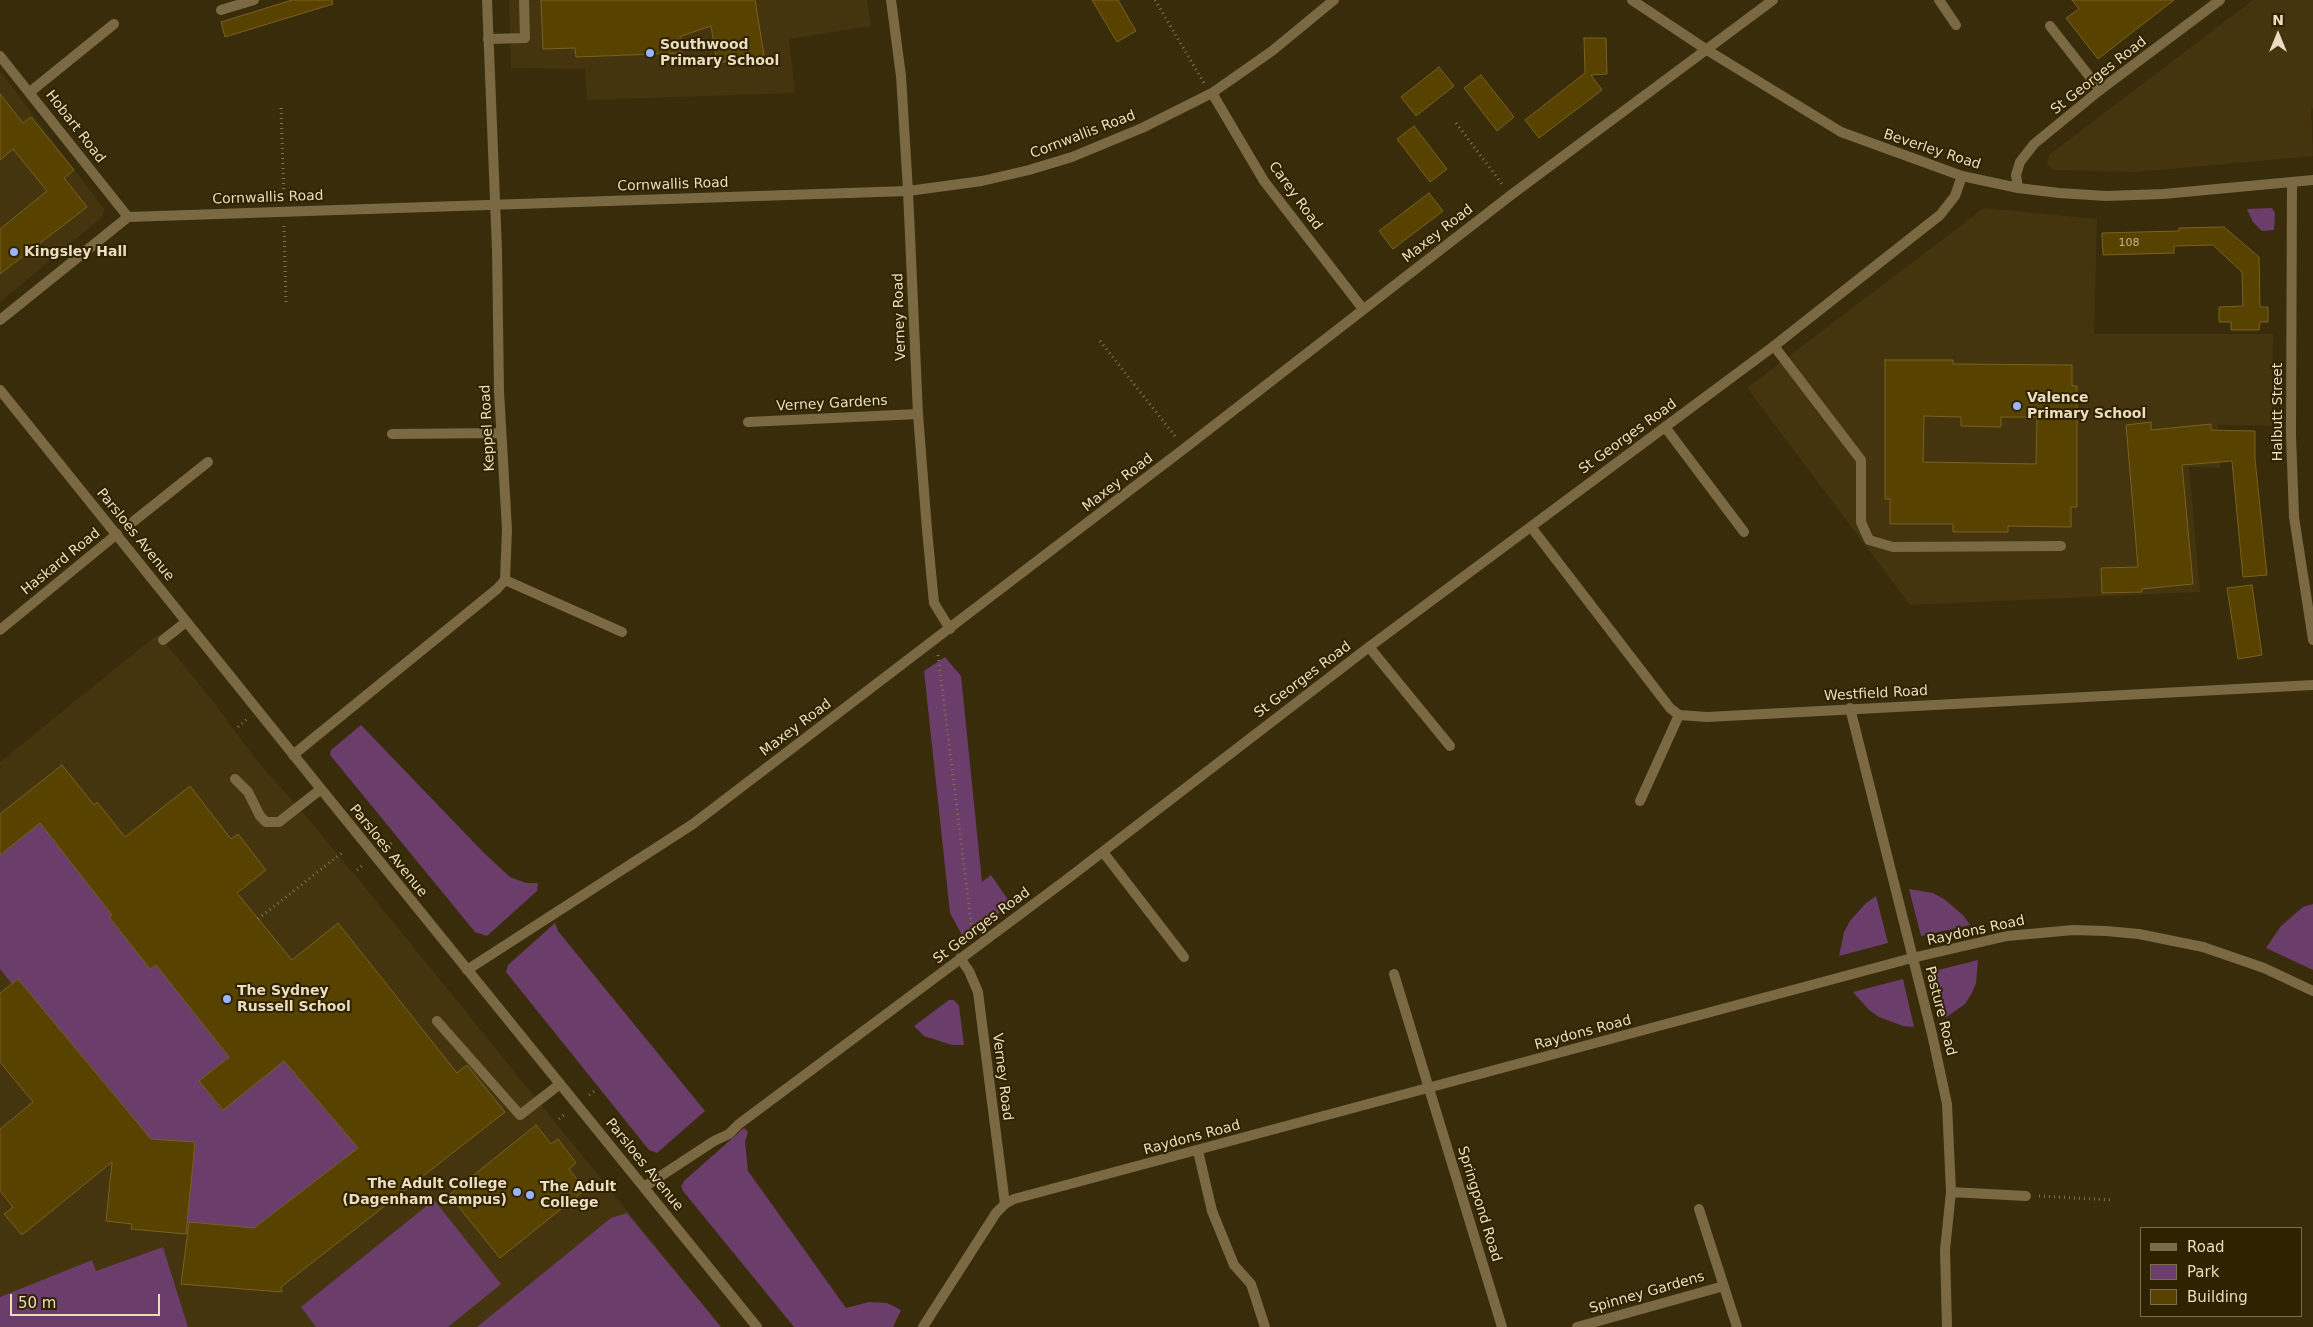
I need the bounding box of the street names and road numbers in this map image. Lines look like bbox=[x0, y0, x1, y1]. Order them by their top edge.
street label: St Georges Road bbox=[2048, 33, 2150, 119]
street label: Hobart Road bbox=[41, 87, 109, 167]
street label: Cornwallis Road bbox=[1028, 107, 1138, 163]
street label: Beverley Road bbox=[1881, 126, 1983, 174]
street label: Carey Road bbox=[1265, 159, 1325, 233]
street label: Cornwallis Road bbox=[617, 175, 729, 195]
street label: Cornwallis Road bbox=[212, 188, 324, 208]
street label: Maxey Road bbox=[1399, 201, 1477, 267]
street label: Verney Road bbox=[890, 273, 910, 361]
street label: Halbutt Street bbox=[2270, 363, 2286, 461]
street label: Keppel Road bbox=[477, 384, 499, 472]
street label: Verney Gardens bbox=[776, 393, 888, 415]
street label: St Georges Road bbox=[1576, 396, 1680, 478]
street label: Maxey Road bbox=[1079, 450, 1157, 516]
street label: Parsloes Avenue bbox=[93, 485, 177, 585]
street label: Haskard Road bbox=[18, 525, 104, 599]
street label: St Georges Road bbox=[1251, 638, 1355, 722]
street label: Westfield Road bbox=[1824, 683, 1928, 705]
street label: Maxey Road bbox=[757, 696, 835, 760]
street label: Parsloes Avenue bbox=[346, 801, 430, 901]
street label: St Georges Road bbox=[930, 884, 1034, 968]
street label: Raydons Road bbox=[1926, 912, 2026, 950]
street label: Pasture Road bbox=[1921, 964, 1959, 1058]
street label: Raydons Road bbox=[1533, 1012, 1633, 1054]
street label: Verney Road bbox=[988, 1032, 1016, 1122]
street label: Parsloes Avenue bbox=[602, 1115, 686, 1215]
street label: Raydons Road bbox=[1142, 1117, 1242, 1159]
street label: Springpond Road bbox=[1453, 1144, 1505, 1264]
street label: Spinney Gardens bbox=[1587, 1268, 1707, 1318]

